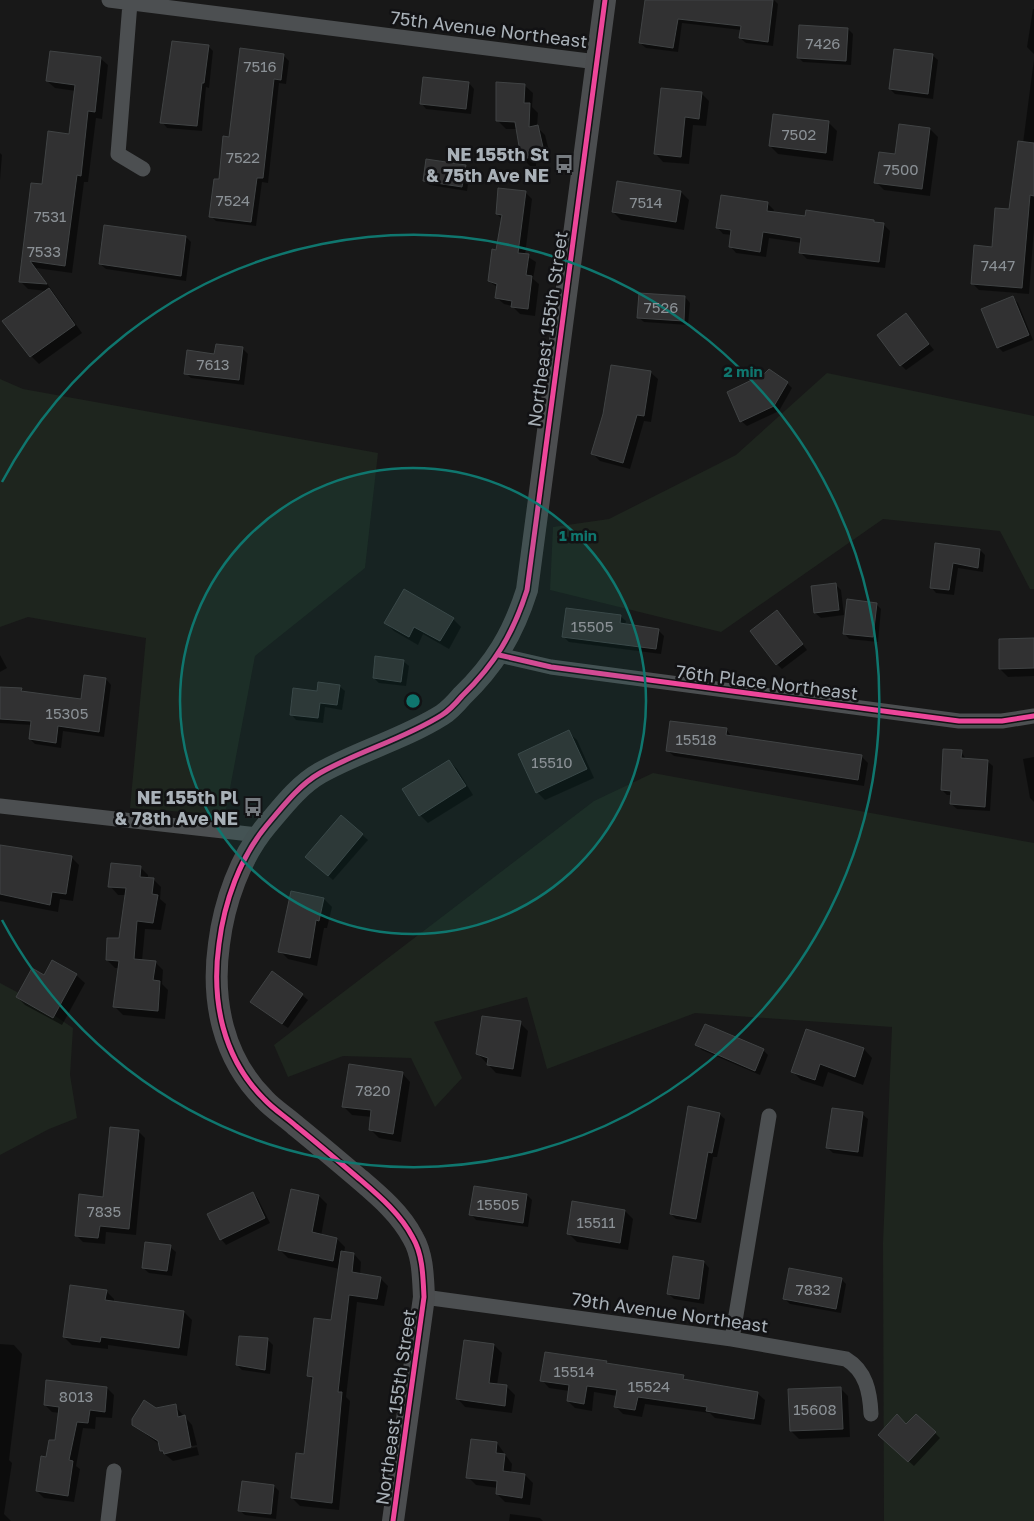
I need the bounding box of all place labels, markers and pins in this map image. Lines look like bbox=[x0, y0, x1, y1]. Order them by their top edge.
place label: NE 155th St & 75th Ave NE bbox=[426, 143, 549, 186]
bus stop icon: NE 155th St & 75th Ave NE bbox=[553, 153, 575, 175]
centre of rings bbox=[404, 692, 422, 710]
place label: NE 155th Pl & 78th Ave NE bbox=[115, 786, 238, 829]
bus stop icon: NE 155th Pl & 78th Ave NE bbox=[242, 796, 264, 818]

